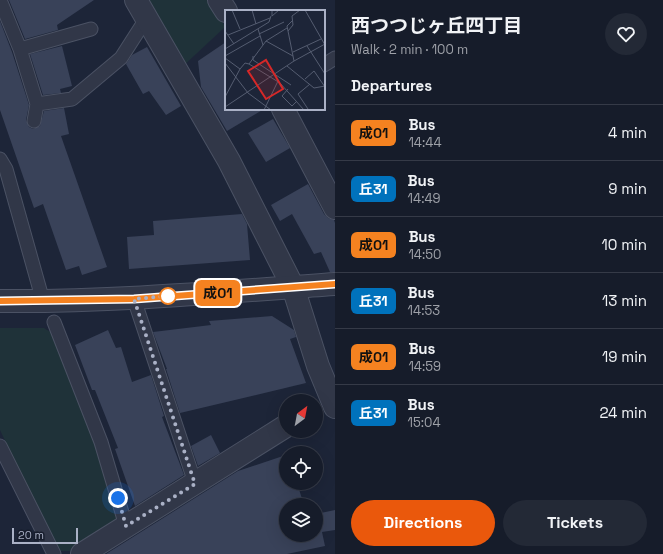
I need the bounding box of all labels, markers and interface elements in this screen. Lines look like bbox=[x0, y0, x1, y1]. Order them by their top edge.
inset map bbox=[225, 10, 325, 110]
text: 西つつじヶ丘四丁目 bbox=[351, 13, 522, 38]
button: heart bbox=[605, 13, 647, 55]
text: Walk · 2 min · 100 m bbox=[351, 41, 468, 58]
text: Departures bbox=[351, 76, 432, 95]
text: Bus bbox=[408, 115, 435, 134]
text: 4 min bbox=[608, 123, 647, 142]
text: 成01 bbox=[359, 124, 388, 142]
text: 14:44 bbox=[408, 134, 442, 151]
text: Bus bbox=[408, 171, 435, 190]
text: 9 min bbox=[608, 179, 647, 198]
text: 丘31 bbox=[359, 180, 388, 198]
text: 14:49 bbox=[408, 190, 441, 207]
text: Bus bbox=[408, 227, 435, 246]
text: 10 min bbox=[601, 235, 647, 254]
text: 成01 bbox=[359, 236, 388, 254]
text: 14:50 bbox=[408, 246, 441, 263]
line badge: 成01 bbox=[195, 280, 241, 306]
text: Bus bbox=[408, 283, 435, 302]
text: 成01 bbox=[203, 284, 233, 302]
unlabelled marker bbox=[159, 287, 177, 305]
text: 13 min bbox=[602, 291, 647, 310]
text: 丘31 bbox=[359, 292, 388, 310]
text: 14:53 bbox=[408, 302, 440, 319]
text: Bus bbox=[408, 339, 435, 358]
text: 19 min bbox=[602, 347, 647, 366]
text: 成01 bbox=[359, 348, 388, 366]
text: 14:59 bbox=[408, 358, 441, 375]
north arrow bbox=[279, 394, 323, 438]
map controls bbox=[279, 394, 323, 542]
text: Bus bbox=[408, 395, 435, 414]
text: 24 min bbox=[599, 403, 647, 422]
text: 丘31 bbox=[359, 404, 388, 422]
text: 15:04 bbox=[408, 414, 441, 431]
button: locate bbox=[279, 446, 323, 490]
your location bbox=[108, 488, 128, 508]
button: layers bbox=[279, 498, 323, 542]
button: Directions bbox=[351, 500, 495, 546]
button: Tickets bbox=[503, 500, 647, 546]
scale bar bbox=[12, 526, 78, 545]
text: 20 m bbox=[18, 528, 44, 542]

